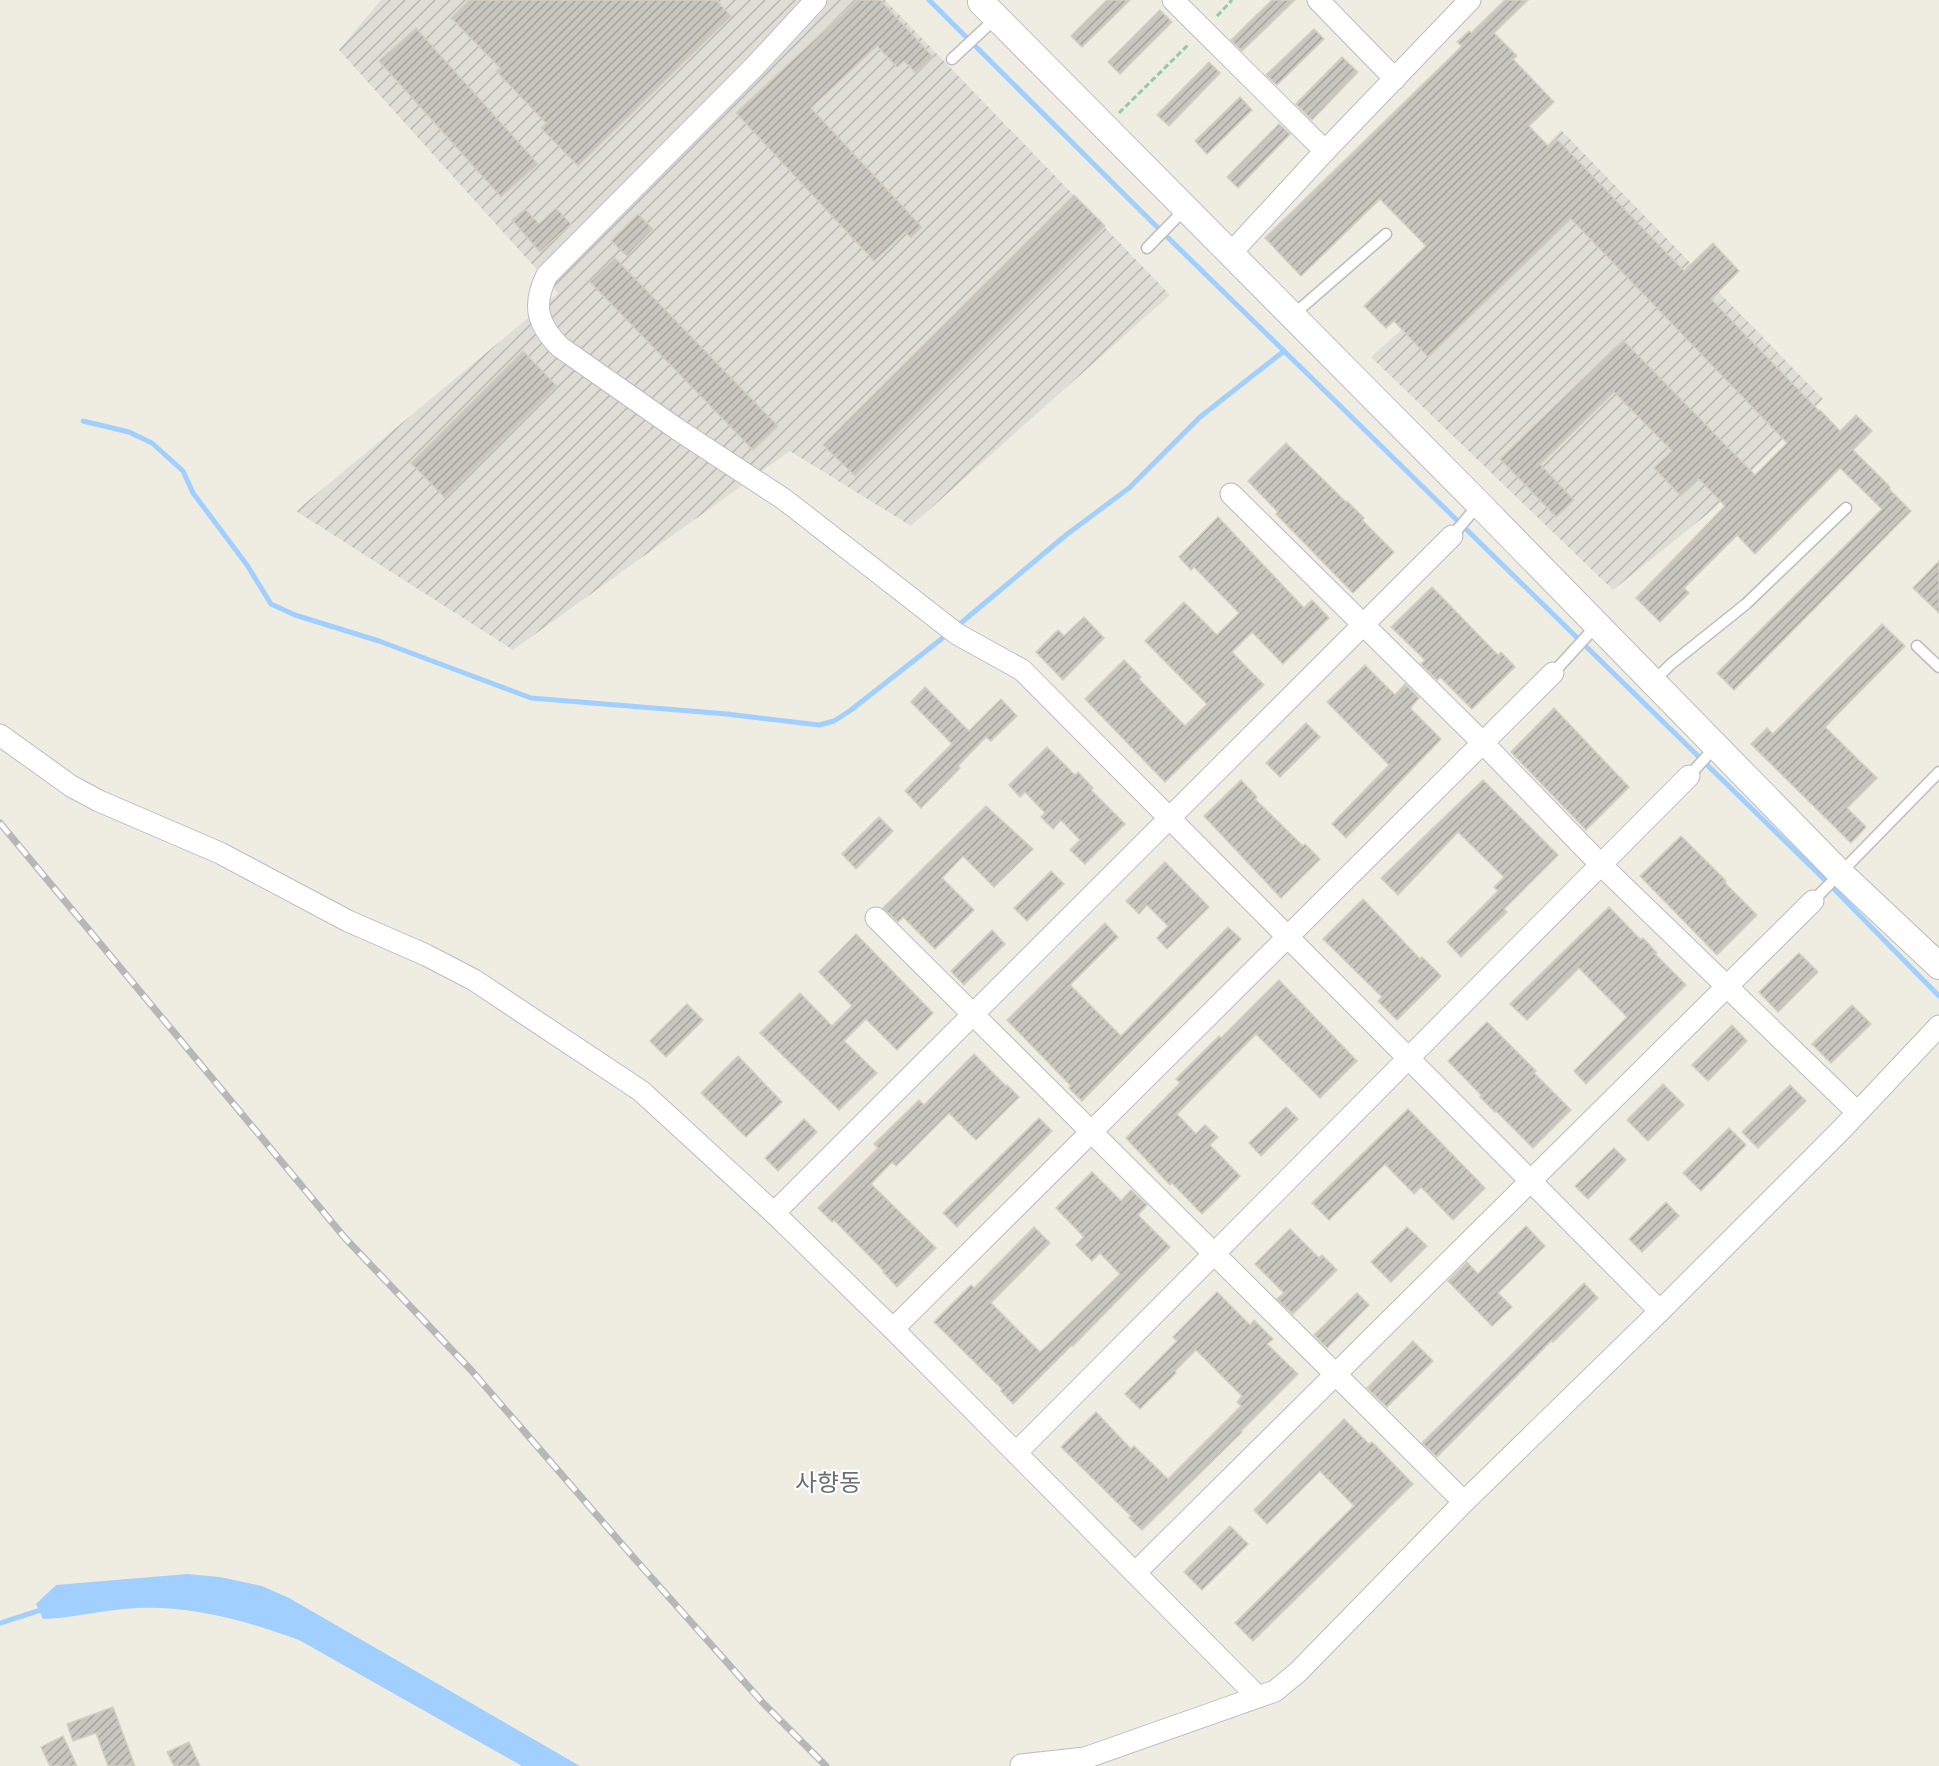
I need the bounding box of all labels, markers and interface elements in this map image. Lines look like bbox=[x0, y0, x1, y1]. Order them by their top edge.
district label: 사향동 bbox=[795, 1469, 861, 1497]

